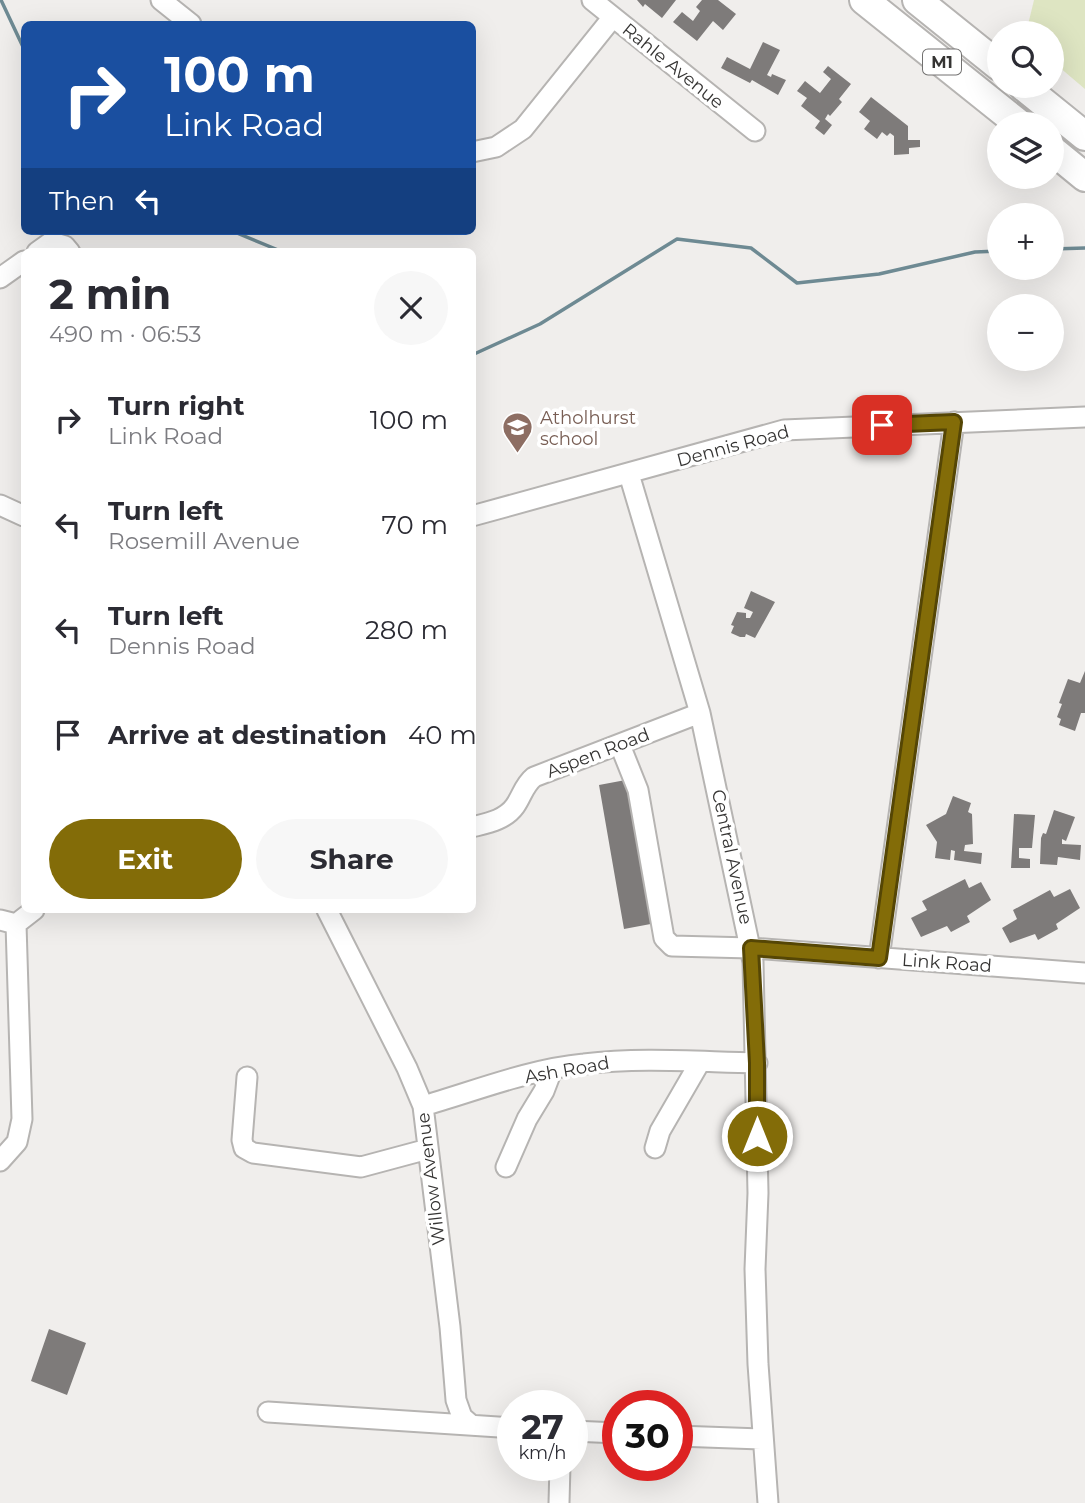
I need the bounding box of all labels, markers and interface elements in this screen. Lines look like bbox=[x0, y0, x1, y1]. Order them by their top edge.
street label: Rahle Avenue bbox=[618, 18, 728, 114]
map controls bbox=[987, 21, 1064, 371]
button: search bbox=[987, 21, 1064, 98]
text: 100 m bbox=[164, 45, 315, 104]
icon: right bbox=[49, 49, 140, 140]
road number: M1 bbox=[923, 50, 961, 74]
text: Link Road bbox=[164, 105, 324, 144]
button: layers bbox=[987, 112, 1064, 189]
icon: left bbox=[129, 182, 167, 220]
text: Then bbox=[49, 185, 115, 217]
button: + bbox=[987, 203, 1064, 280]
text: 2 min bbox=[49, 268, 171, 320]
button: close bbox=[374, 271, 448, 345]
button: − bbox=[987, 294, 1064, 371]
text: 490 m · 06:53 bbox=[49, 320, 202, 348]
text: Turn right bbox=[108, 390, 244, 422]
pin bbox=[852, 395, 912, 455]
icon: right bbox=[49, 401, 87, 439]
text: 100 m bbox=[370, 404, 448, 436]
icon: arrive bbox=[863, 406, 901, 444]
place label: Atholhurst school bbox=[540, 407, 636, 450]
school or university icon: Atholhurst school bbox=[500, 411, 534, 455]
street label: Dennis Road bbox=[674, 420, 792, 472]
text: Link Road bbox=[108, 422, 223, 450]
text: Turn left bbox=[108, 495, 224, 527]
icon: left bbox=[49, 506, 87, 544]
text: 70 m bbox=[382, 509, 448, 541]
text: Rosemill Avenue bbox=[108, 527, 300, 555]
text: Turn left bbox=[108, 600, 224, 632]
icon: left bbox=[49, 611, 87, 649]
text: 280 m bbox=[365, 614, 448, 646]
text: Dennis Road bbox=[108, 632, 256, 660]
icon: arrive bbox=[49, 716, 87, 754]
text: Arrive at destination bbox=[108, 719, 387, 751]
text: 40 m bbox=[408, 719, 477, 751]
street label: Aspen Road bbox=[543, 723, 653, 783]
street label: Central Avenue bbox=[707, 788, 757, 927]
button: Exit bbox=[49, 819, 242, 899]
button: Share bbox=[256, 819, 448, 899]
street label: Link Road bbox=[901, 949, 993, 977]
street label: Ash Road bbox=[523, 1052, 611, 1088]
position arrow bbox=[720, 1099, 794, 1173]
street label: Willow Avenue bbox=[412, 1111, 450, 1247]
speed limit sign: 30 bbox=[602, 1390, 693, 1481]
text: 27 bbox=[521, 1405, 564, 1448]
text: km/h bbox=[518, 1442, 567, 1464]

